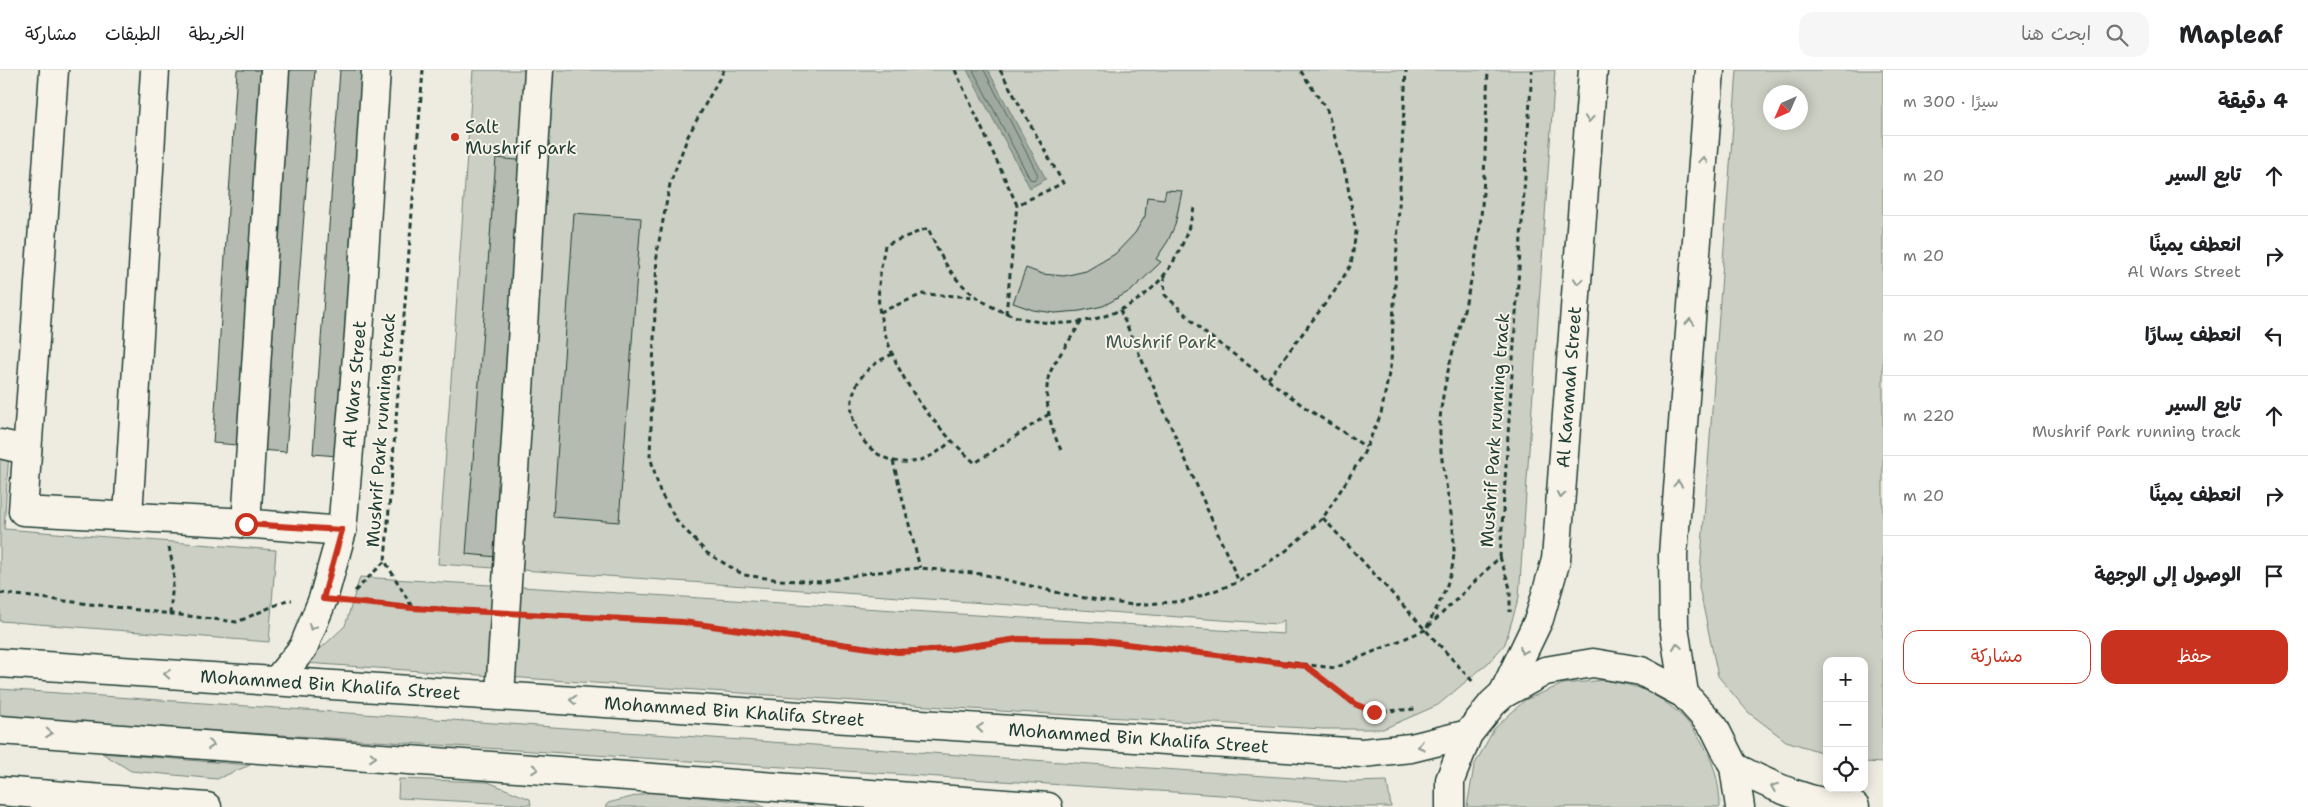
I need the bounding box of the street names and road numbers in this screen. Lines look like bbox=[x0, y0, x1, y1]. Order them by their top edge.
street label: Al Karamah Street bbox=[1551, 305, 1587, 469]
street label: Mushrif Park running track bbox=[361, 312, 401, 548]
street label: Mushrif Park running track bbox=[1475, 312, 1515, 548]
street label: Al Wars Street bbox=[337, 320, 372, 449]
street label: Mohammed Bin Khalifa Street bbox=[199, 664, 461, 705]
street label: Mohammed Bin Khalifa Street bbox=[603, 691, 866, 732]
street label: Mohammed Bin Khalifa Street bbox=[1008, 718, 1270, 759]

